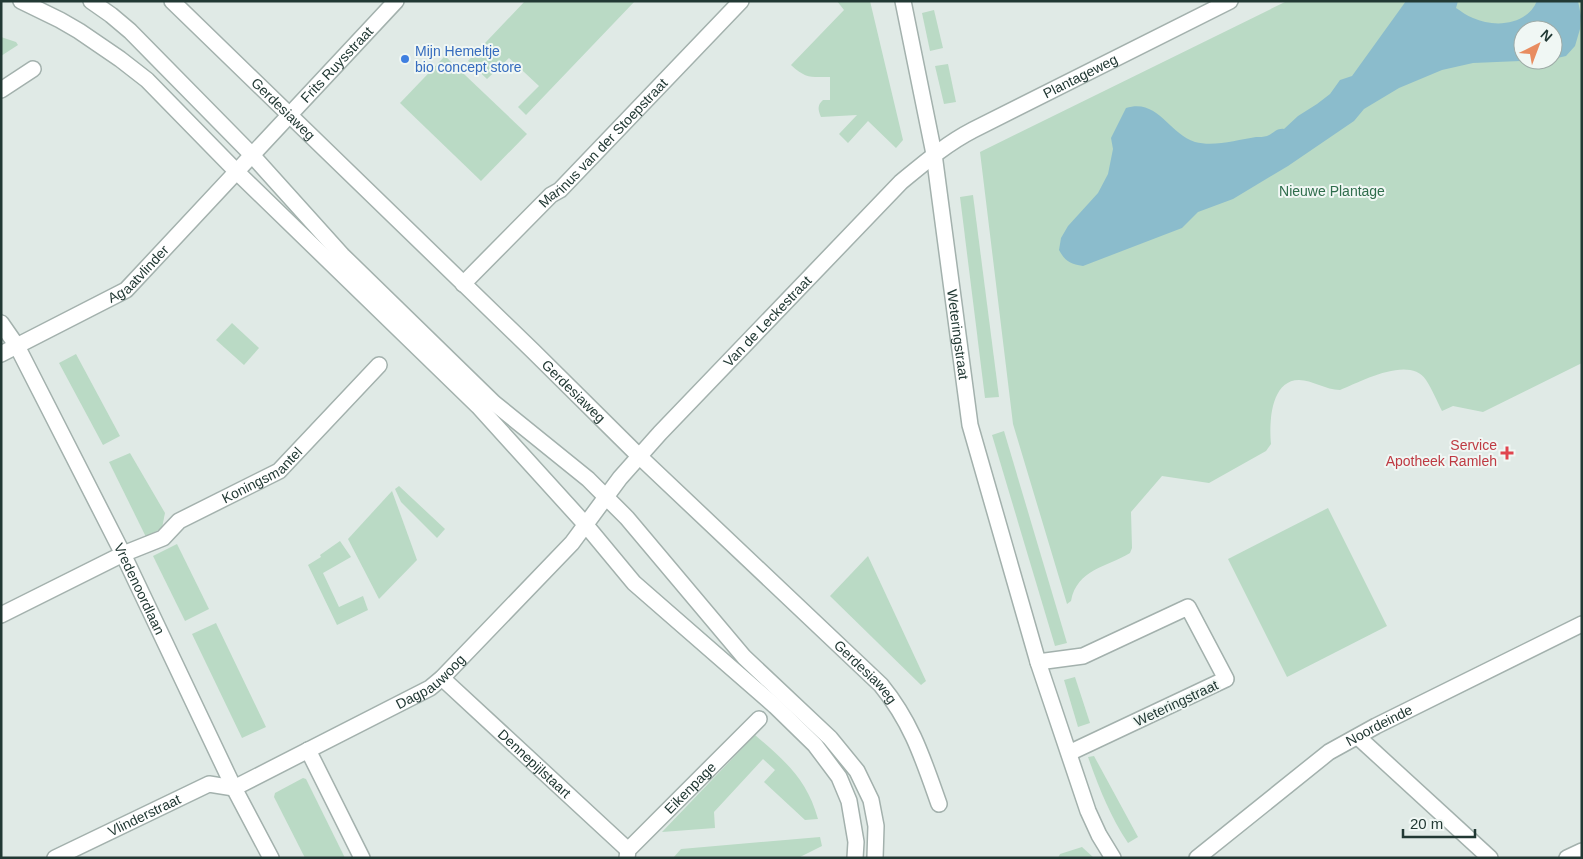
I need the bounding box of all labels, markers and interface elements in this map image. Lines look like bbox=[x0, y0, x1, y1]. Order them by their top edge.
north arrow bbox=[1513, 20, 1563, 70]
street label: Frits Ruysstraat bbox=[297, 23, 376, 106]
text: N bbox=[1538, 26, 1556, 45]
place label: Mijn Hemeltje bio concept store bbox=[415, 43, 522, 75]
street label: Plantageweg bbox=[1040, 51, 1120, 102]
marker: Mijn Hemeltje bio concept store bbox=[399, 53, 411, 65]
street label: Gerdesiaweg bbox=[248, 74, 319, 143]
street label: Marinus van der Stoepstraat bbox=[535, 75, 671, 211]
park label: Nieuwe Plantage bbox=[1279, 183, 1385, 199]
street label: Agaatvlinder bbox=[105, 242, 172, 306]
street label: Van de Leckestraat bbox=[720, 272, 815, 370]
street label: Weteringstraat bbox=[944, 288, 972, 381]
street label: Gerdesiaweg bbox=[539, 356, 609, 426]
place label: Service Apotheek Ramleh bbox=[1386, 437, 1497, 469]
street label: Koningsmantel bbox=[219, 444, 305, 506]
marker: Service Apotheek Ramleh bbox=[1501, 447, 1513, 459]
street label: Vredenoordlaan bbox=[111, 540, 168, 637]
street label: Gerdesiaweg bbox=[831, 637, 900, 707]
street label: Dagpauwoog bbox=[393, 651, 468, 712]
street label: Weteringstraat bbox=[1131, 677, 1221, 729]
street label: Noordeinde bbox=[1343, 701, 1415, 749]
street label: Dennepijlstaart bbox=[495, 726, 574, 801]
street label: Eikenpage bbox=[661, 759, 719, 817]
street label: Vlinderstraat bbox=[105, 791, 183, 839]
scale bar bbox=[1403, 806, 1476, 838]
text: 20 m bbox=[1410, 815, 1443, 832]

